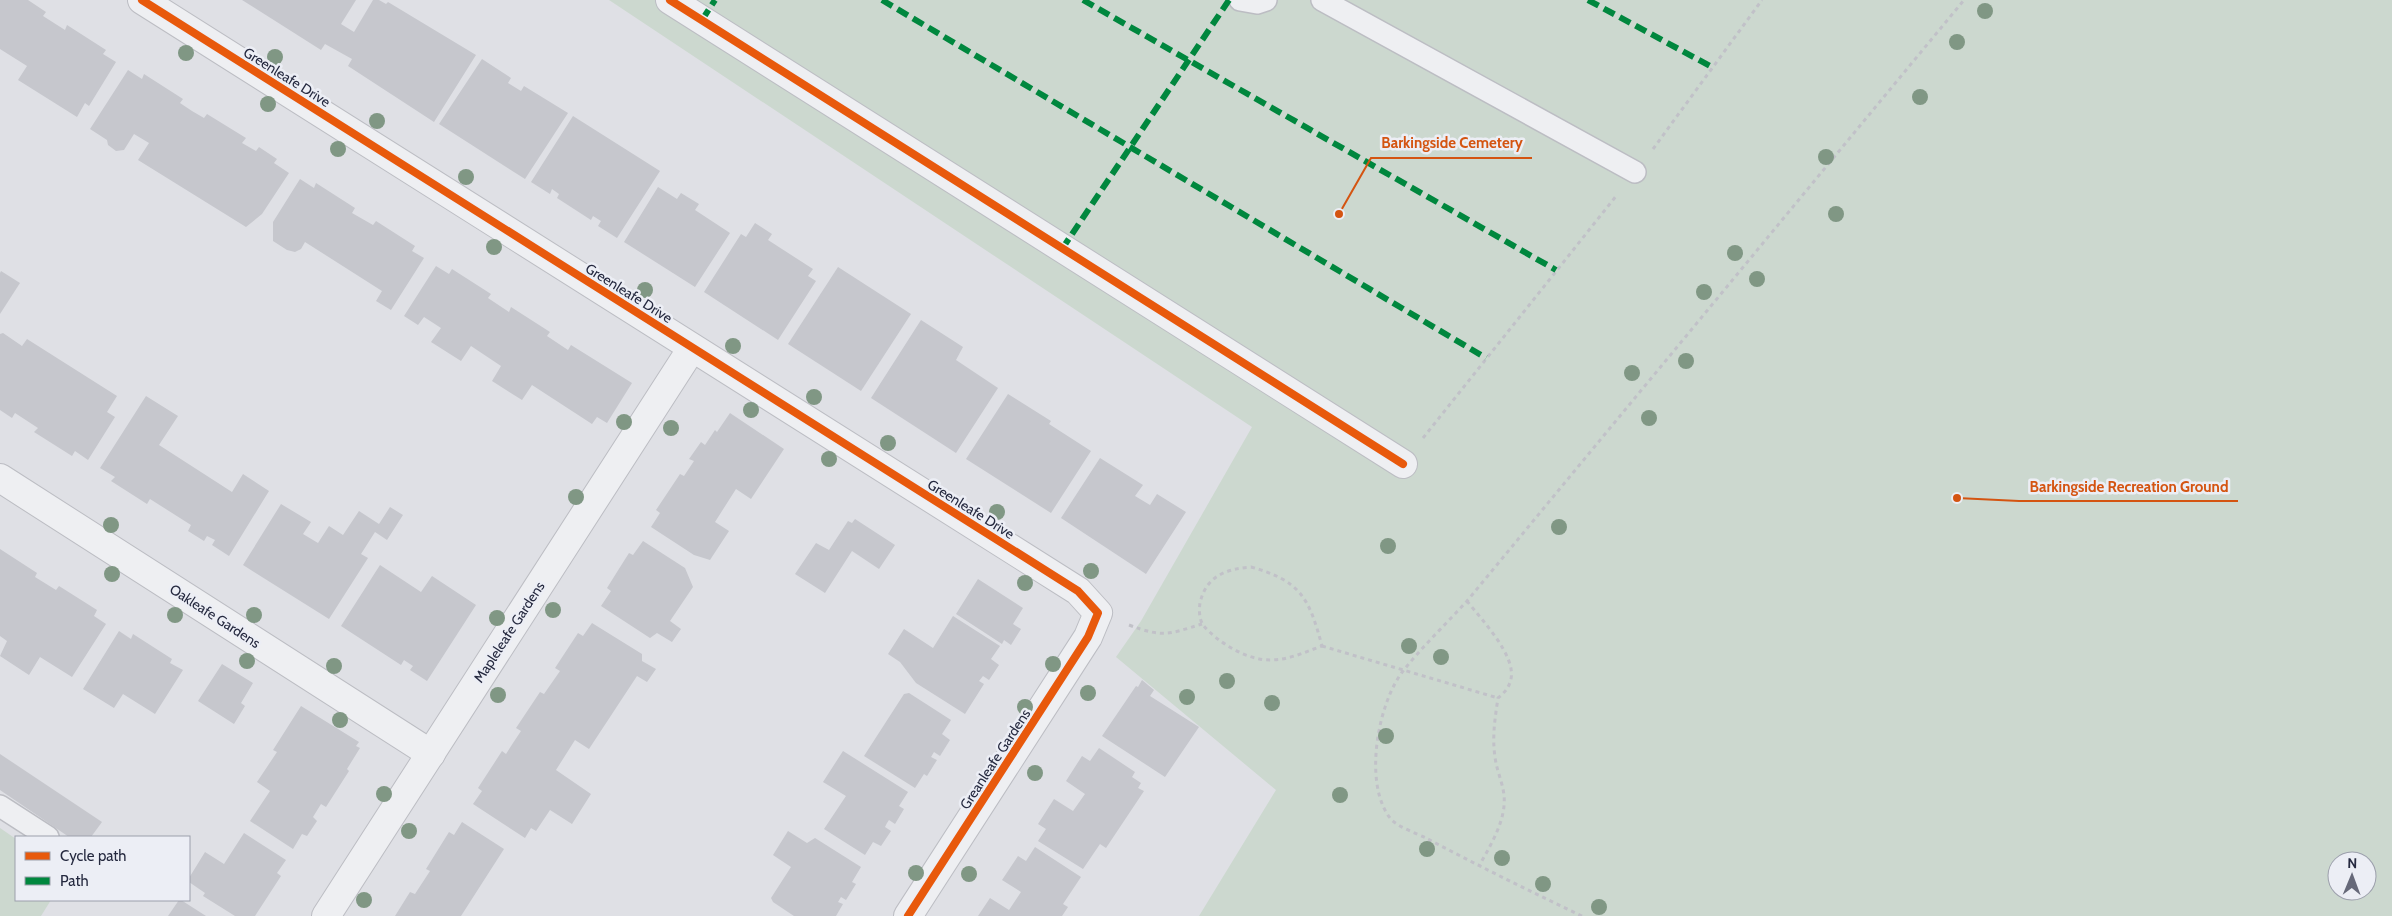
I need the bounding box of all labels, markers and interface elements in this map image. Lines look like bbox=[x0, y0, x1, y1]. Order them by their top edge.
street label: Greenleafe Drive bbox=[240, 43, 334, 111]
callout: Barkingside Cemetery bbox=[1371, 128, 1532, 158]
text: Barkingside Cemetery bbox=[1381, 134, 1524, 152]
street label: Greenleafe Drive bbox=[582, 259, 676, 327]
callout: Barkingside Recreation Ground bbox=[2019, 471, 2238, 501]
street label: Greenleafe Drive bbox=[924, 475, 1018, 543]
text: Barkingside Recreation Ground bbox=[2030, 478, 2228, 496]
street label: Mapleleafe Gardens bbox=[470, 578, 549, 686]
street label: Oakleafe Gardens bbox=[166, 580, 264, 652]
street label: Greanleafe Gardens bbox=[956, 705, 1034, 813]
legend bbox=[15, 836, 190, 901]
text: Cycle path bbox=[60, 847, 126, 865]
north arrow bbox=[2327, 851, 2377, 901]
text: N bbox=[2347, 854, 2357, 872]
text: Path bbox=[60, 872, 89, 890]

